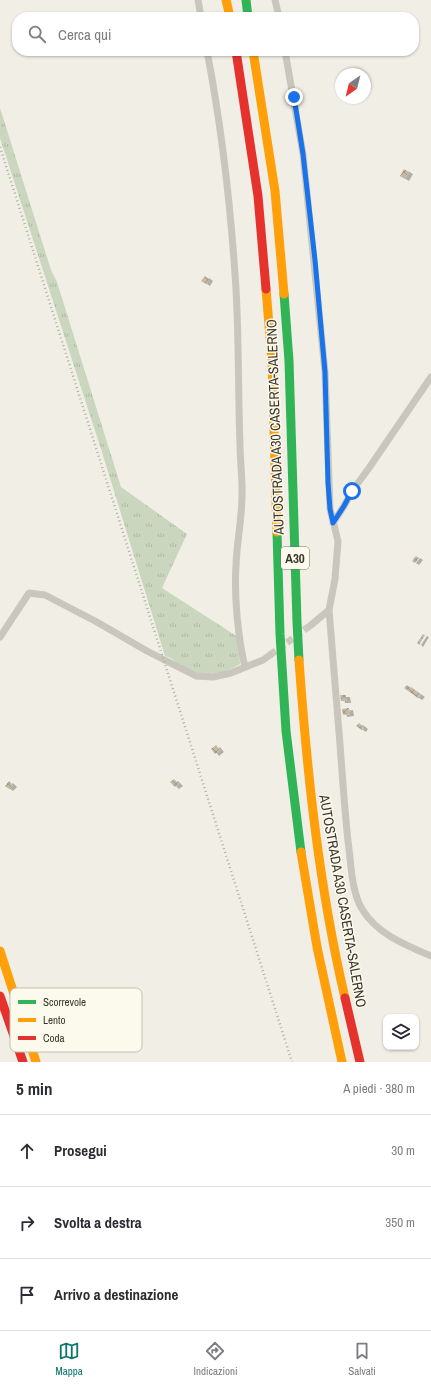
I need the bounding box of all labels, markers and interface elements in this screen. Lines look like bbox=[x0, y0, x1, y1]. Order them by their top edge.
search box bbox=[12, 12, 419, 56]
icon: search bbox=[26, 23, 48, 45]
text: Cerca qui bbox=[58, 24, 111, 45]
north arrow bbox=[335, 68, 371, 104]
route end bbox=[285, 88, 303, 106]
street label: AUTOSTRADA A30 CASERTA-SALERNO bbox=[262, 319, 288, 536]
route start bbox=[343, 482, 361, 500]
road number: A30 bbox=[281, 547, 309, 569]
street label: AUTOSTRADA A30 CASERTA-SALERNO bbox=[315, 792, 371, 1009]
legend bbox=[10, 988, 142, 1052]
text: Scorrevole bbox=[43, 995, 86, 1009]
text: Lento bbox=[43, 1013, 66, 1027]
map controls bbox=[383, 1014, 419, 1050]
button: layers bbox=[383, 1014, 419, 1050]
text: Coda bbox=[43, 1031, 65, 1045]
text: 5 min bbox=[16, 1077, 52, 1100]
text: A piedi · 380 m bbox=[343, 1080, 415, 1097]
icon: ahead bbox=[16, 1140, 38, 1162]
text: Prosegui bbox=[54, 1140, 107, 1161]
text: 30 m bbox=[391, 1142, 415, 1159]
icon: right bbox=[16, 1212, 38, 1234]
text: Svolta a destra bbox=[54, 1212, 142, 1233]
text: 350 m bbox=[385, 1214, 415, 1231]
icon: arrive bbox=[16, 1284, 38, 1306]
text: Arrivo a destinazione bbox=[54, 1284, 178, 1305]
tab: Mappa bbox=[55, 1340, 83, 1378]
tab: Indicazioni bbox=[193, 1340, 238, 1378]
tab: Salvati bbox=[348, 1340, 376, 1378]

